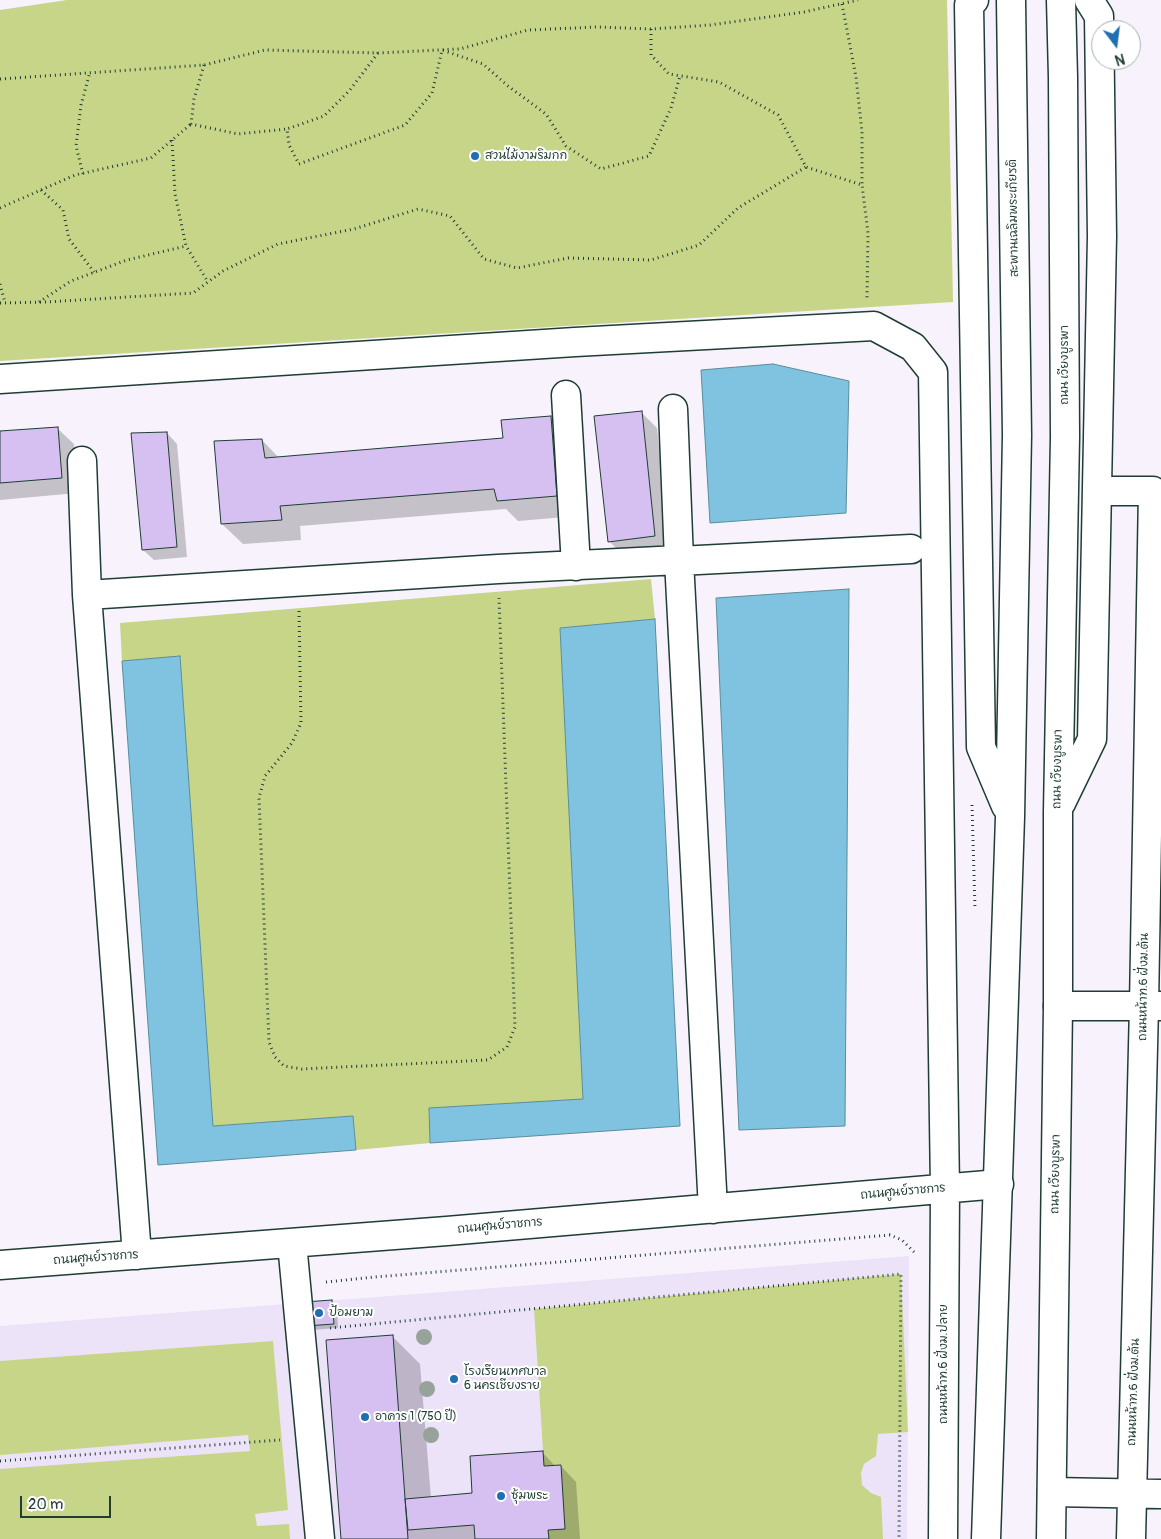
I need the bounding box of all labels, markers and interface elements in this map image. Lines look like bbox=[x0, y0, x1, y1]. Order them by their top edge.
north arrow bbox=[1091, 20, 1141, 70]
text: N bbox=[1113, 50, 1127, 68]
place label: สวนไม้งามริมกก bbox=[485, 149, 567, 163]
marker: สวนไม้งามริมกก bbox=[469, 150, 481, 162]
street label: สะพานเฉลิมพระเกียรติ bbox=[1006, 159, 1022, 277]
street label: ถนน เวียงบูรพา bbox=[1058, 325, 1072, 405]
street label: ถนน เวียงบูรพา bbox=[1050, 729, 1066, 809]
street label: ถนนหน้าท.6 ฝั่งม.ต้น bbox=[1136, 933, 1152, 1041]
street label: ถนน เวียงบูรพา bbox=[1048, 1134, 1064, 1214]
street label: ถนนศูนย์ราชการ bbox=[860, 1181, 946, 1203]
street label: ถนนศูนย์ราชการ bbox=[457, 1215, 543, 1237]
street label: ถนนศูนย์ราชการ bbox=[53, 1248, 139, 1268]
street label: ถนนหน้าท.6 ฝั่งม.ปลาย bbox=[937, 1304, 951, 1424]
place label: ป้อมยาม bbox=[329, 1306, 373, 1320]
marker: ป้อมยาม bbox=[313, 1307, 325, 1319]
street label: ถนนหน้าท.6 ฝั่งม.ต้น bbox=[1125, 1338, 1143, 1446]
place label: โรงเรียนเทศบาล 6 นครเชียงราย bbox=[464, 1365, 547, 1393]
marker: โรงเรียนเทศบาล 6 นครเชียงราย bbox=[448, 1373, 460, 1385]
place label: อาคาร 1 (750 ปี) bbox=[375, 1410, 457, 1424]
marker: อาคาร 1 (750 ปี) bbox=[359, 1411, 371, 1423]
scale bar bbox=[22, 1486, 114, 1518]
place label: ซุ้มพระ bbox=[511, 1489, 548, 1503]
marker: ซุ้มพระ bbox=[495, 1490, 507, 1502]
text: 20 m bbox=[28, 1495, 63, 1514]

